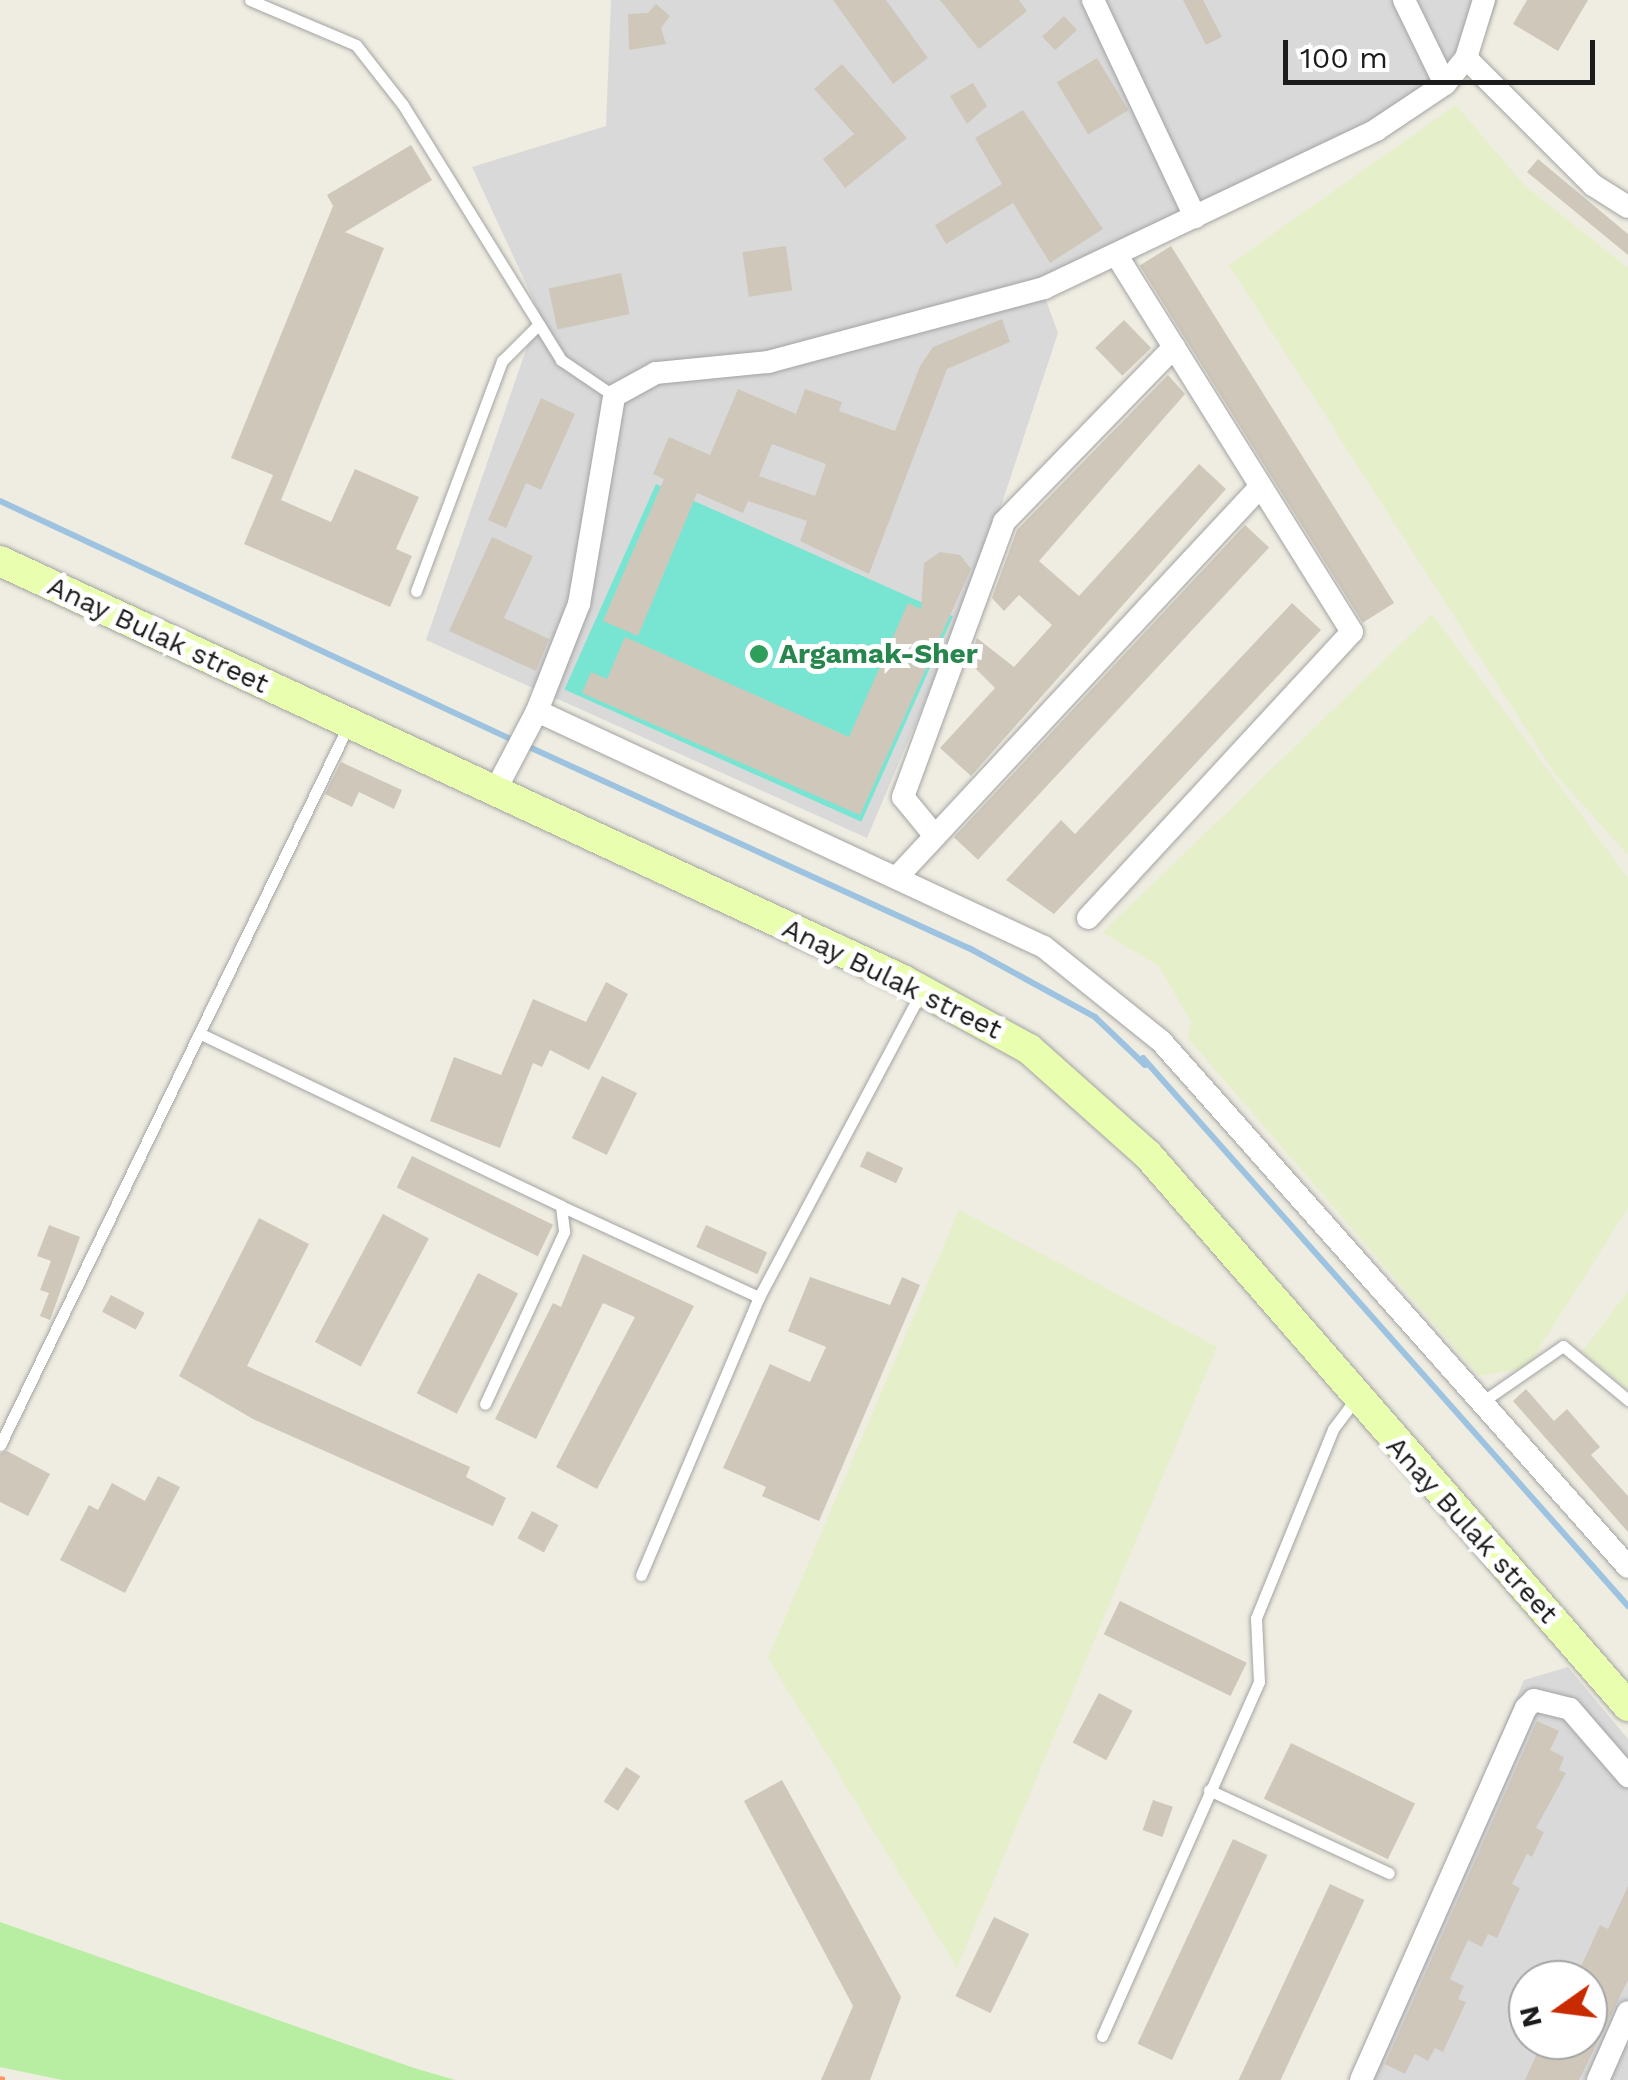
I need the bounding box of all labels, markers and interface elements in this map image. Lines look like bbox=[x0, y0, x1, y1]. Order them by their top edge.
scale bar bbox=[1288, 20, 1600, 82]
text: 100 m bbox=[1300, 40, 1388, 75]
street label: Anay Bulak street bbox=[42, 569, 274, 701]
place label: Argamak-Sher bbox=[779, 637, 978, 671]
marker: Argamak-Sher bbox=[748, 643, 770, 665]
street label: Anay Bulak street bbox=[776, 911, 1008, 1047]
street label: Anay Bulak street bbox=[1379, 1429, 1565, 1631]
north arrow bbox=[1508, 1960, 1608, 2060]
text: N bbox=[1512, 2003, 1549, 2031]

